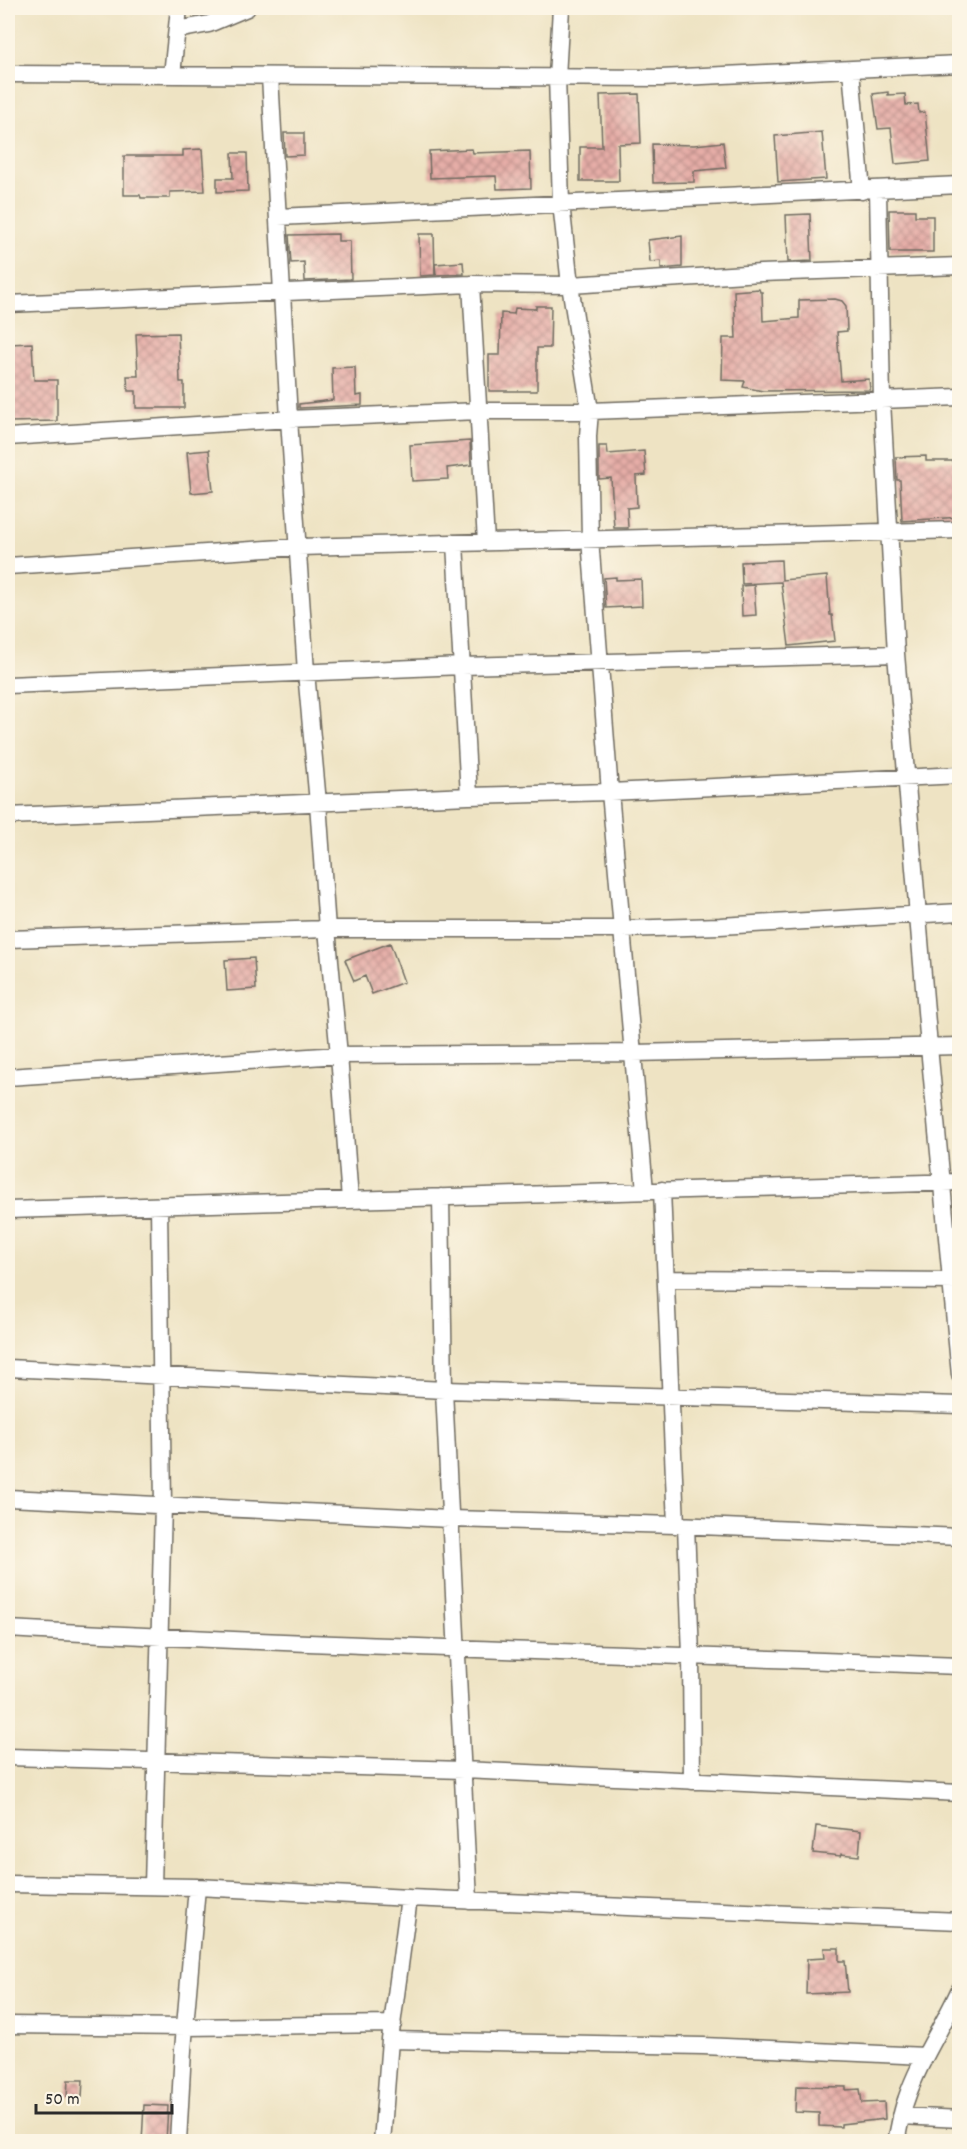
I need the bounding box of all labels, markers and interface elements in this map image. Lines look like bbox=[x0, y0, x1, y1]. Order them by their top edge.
scale bar bbox=[36, 2077, 172, 2115]
text: 50 m bbox=[45, 2088, 80, 2113]

